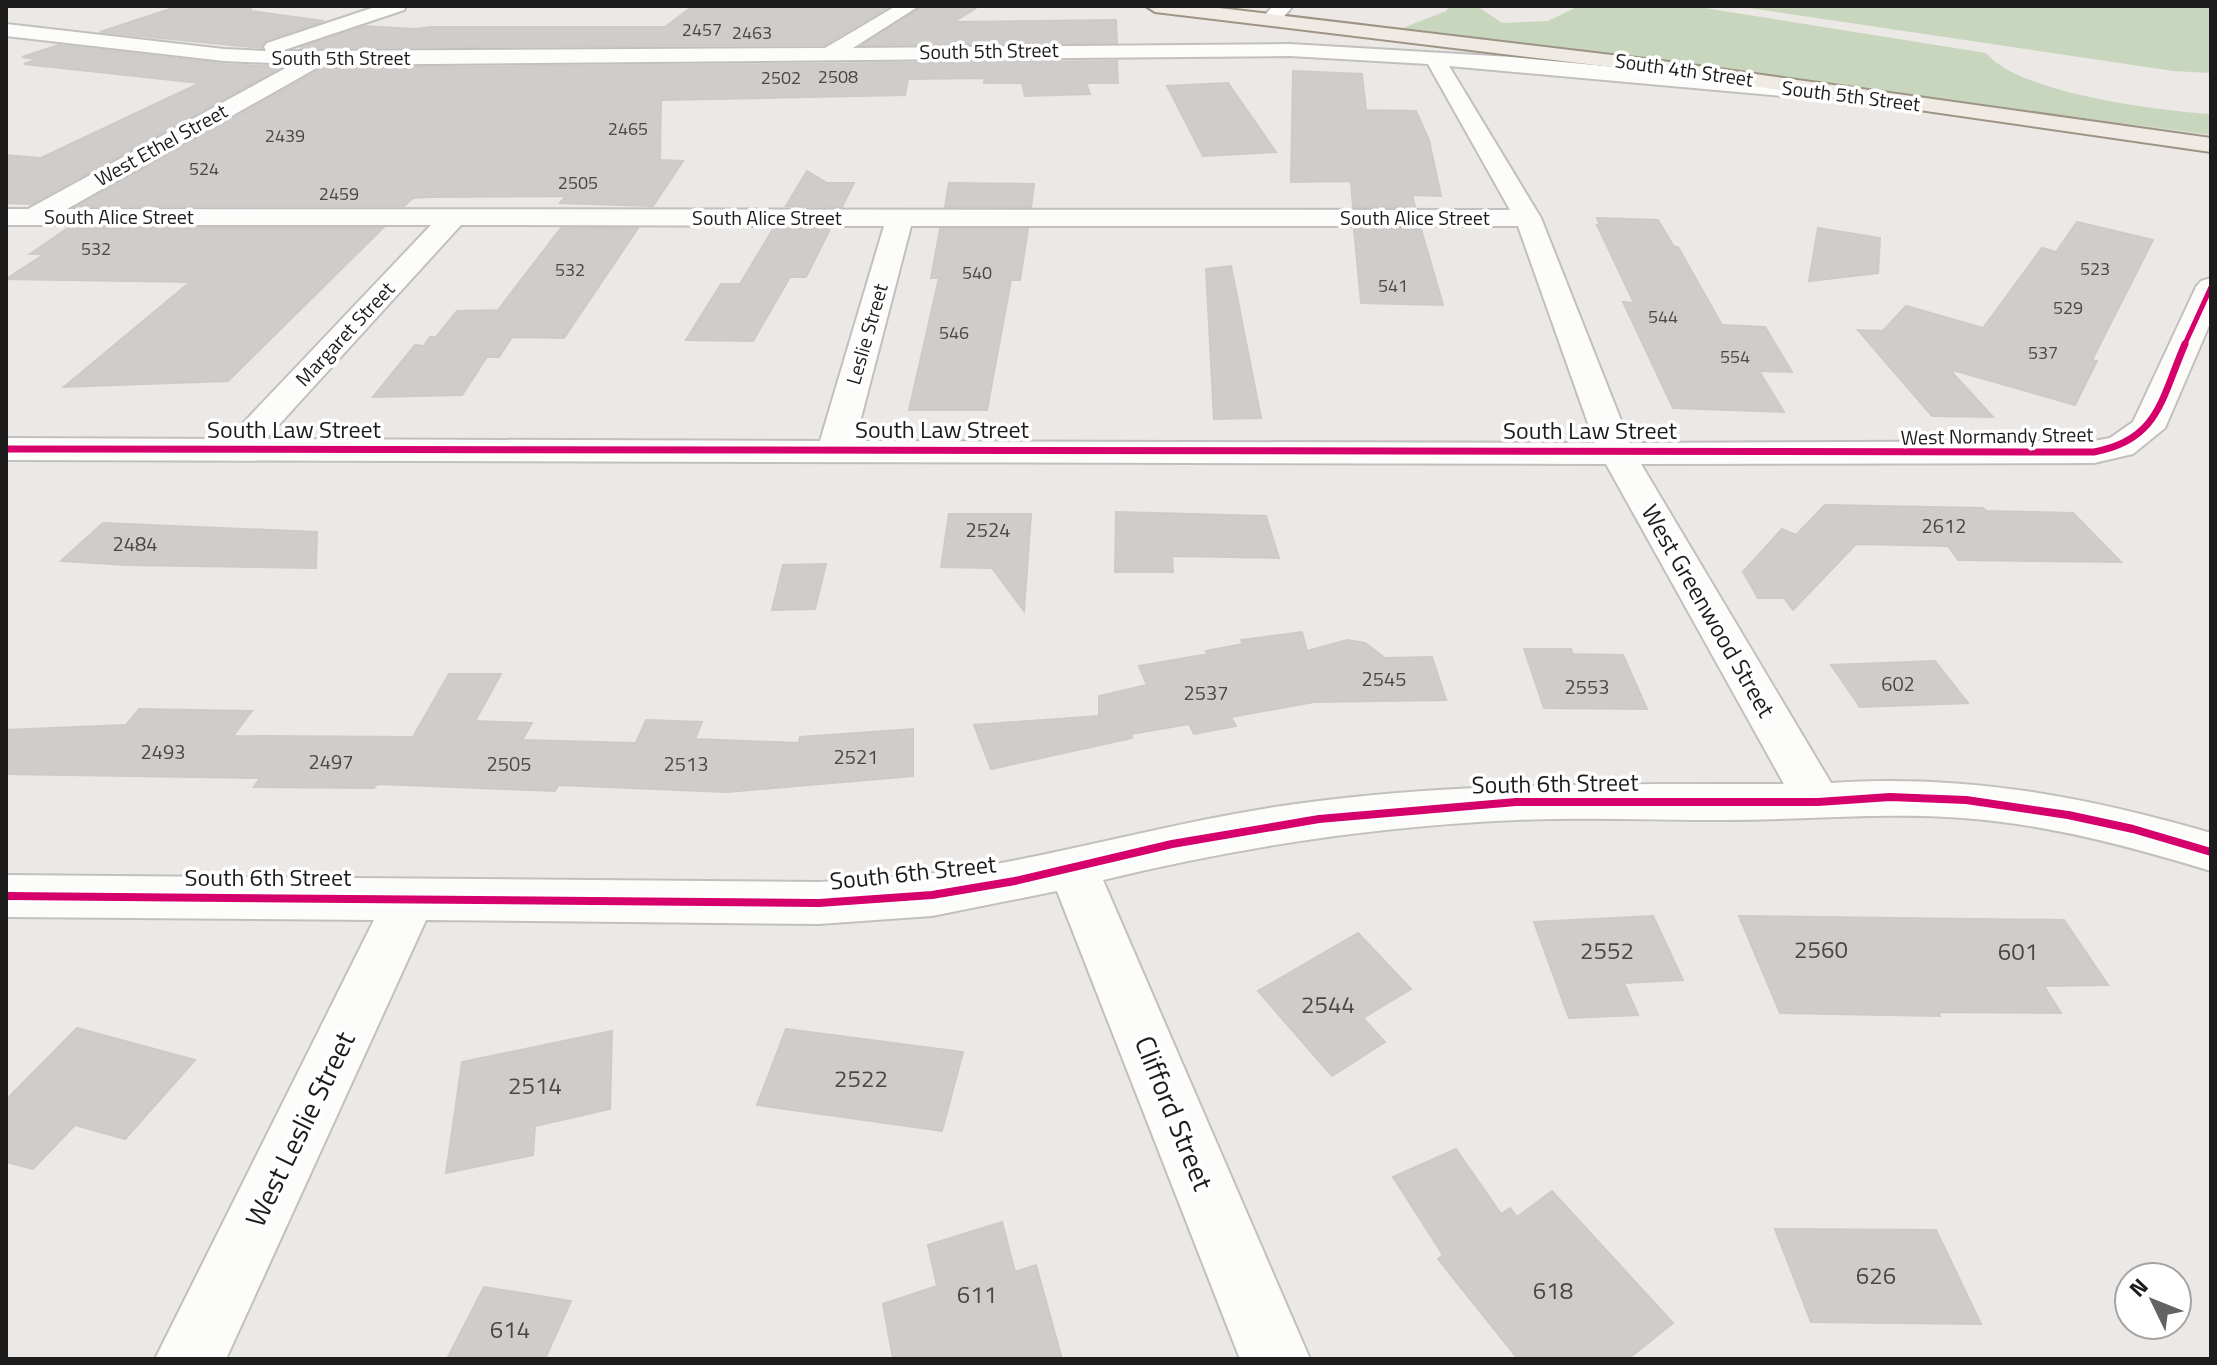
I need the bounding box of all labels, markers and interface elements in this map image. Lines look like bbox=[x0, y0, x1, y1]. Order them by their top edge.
house number: 2457 bbox=[682, 16, 722, 43]
house number: 2463 bbox=[732, 19, 772, 46]
street label: South 5th Street bbox=[919, 34, 1059, 67]
street label: South 5th Street bbox=[271, 42, 411, 73]
street label: South 4th Street bbox=[1613, 44, 1755, 95]
house number: 2508 bbox=[818, 63, 858, 90]
house number: 2502 bbox=[761, 64, 801, 91]
street label: South 5th Street bbox=[1780, 72, 1922, 119]
street label: West Ethel Street bbox=[89, 95, 233, 194]
house number: 2465 bbox=[608, 115, 648, 142]
house number: 2439 bbox=[265, 122, 305, 149]
house number: 524 bbox=[189, 155, 219, 182]
house number: 2505 bbox=[558, 169, 598, 196]
house number: 2459 bbox=[319, 180, 359, 207]
street label: South Alice Street bbox=[44, 201, 194, 232]
street label: South Alice Street bbox=[692, 202, 842, 233]
street label: South Alice Street bbox=[1340, 202, 1490, 233]
house number: 532 bbox=[81, 235, 111, 262]
house number: 523 bbox=[2080, 255, 2110, 282]
house number: 532 bbox=[555, 256, 585, 283]
house number: 540 bbox=[962, 259, 992, 286]
house number: 541 bbox=[1378, 272, 1408, 299]
street label: Margaret Street bbox=[288, 274, 402, 393]
street label: Leslie Street bbox=[837, 280, 896, 388]
house number: 529 bbox=[2053, 294, 2083, 321]
house number: 544 bbox=[1648, 303, 1678, 330]
house number: 546 bbox=[939, 319, 969, 346]
house number: 537 bbox=[2028, 339, 2058, 366]
house number: 554 bbox=[1720, 343, 1750, 370]
street label: South Law Street bbox=[207, 411, 382, 447]
street label: South Law Street bbox=[855, 411, 1030, 447]
street label: South Law Street bbox=[1503, 412, 1678, 448]
street label: West Normandy Street bbox=[1900, 418, 2094, 453]
street label: West Greenwood Street bbox=[1633, 497, 1785, 724]
house number: 2612 bbox=[1922, 510, 1966, 541]
house number: 2524 bbox=[966, 514, 1010, 545]
house number: 2484 bbox=[113, 528, 157, 559]
house number: 2545 bbox=[1362, 663, 1406, 694]
house number: 602 bbox=[1881, 668, 1915, 699]
house number: 2553 bbox=[1565, 671, 1609, 702]
house number: 2537 bbox=[1184, 677, 1228, 708]
house number: 2493 bbox=[141, 736, 185, 767]
house number: 2521 bbox=[834, 741, 878, 772]
house number: 2497 bbox=[309, 746, 353, 777]
house number: 2505 bbox=[487, 748, 531, 779]
house number: 2513 bbox=[664, 748, 708, 779]
street label: South 6th Street bbox=[1471, 764, 1639, 802]
street label: South 6th Street bbox=[828, 845, 998, 899]
street label: South 6th Street bbox=[185, 859, 352, 895]
house number: 2560 bbox=[1794, 931, 1848, 967]
house number: 2552 bbox=[1580, 932, 1634, 968]
house number: 601 bbox=[1998, 933, 2038, 969]
house number: 2544 bbox=[1301, 986, 1355, 1022]
street label: West Leslie Street bbox=[234, 1024, 366, 1234]
street label: Clifford Street bbox=[1124, 1029, 1225, 1197]
house number: 2522 bbox=[834, 1060, 888, 1096]
house number: 2514 bbox=[508, 1067, 562, 1103]
house number: 626 bbox=[1856, 1257, 1896, 1293]
north arrow bbox=[2113, 1261, 2193, 1341]
text: N bbox=[2121, 1270, 2156, 1305]
house number: 618 bbox=[1533, 1272, 1573, 1308]
house number: 611 bbox=[957, 1276, 997, 1312]
house number: 614 bbox=[490, 1311, 530, 1347]

